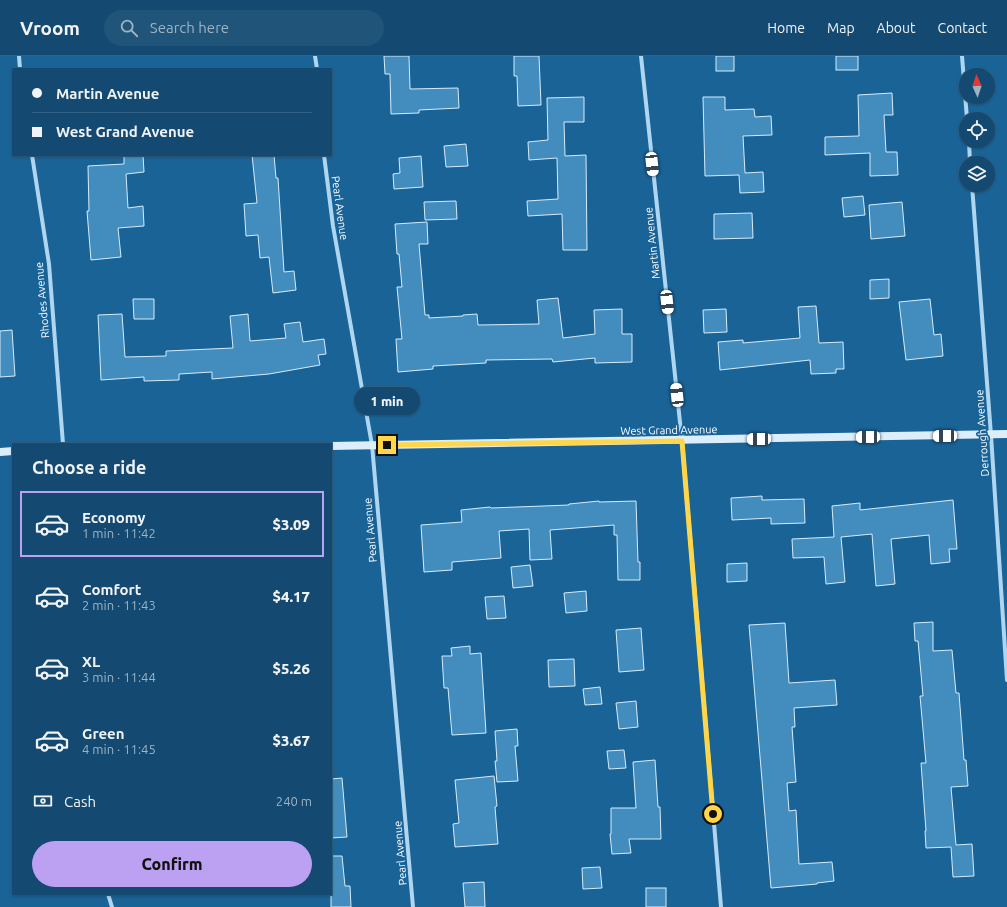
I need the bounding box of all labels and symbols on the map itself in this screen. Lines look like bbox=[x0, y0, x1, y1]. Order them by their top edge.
north arrow bbox=[959, 68, 995, 104]
car bbox=[645, 151, 659, 177]
street label: Pearl Avenue bbox=[330, 175, 350, 241]
street label: Martin Avenue bbox=[642, 206, 662, 280]
street label: Rhodes Avenue bbox=[33, 261, 51, 339]
car bbox=[660, 289, 674, 315]
car bbox=[670, 382, 684, 408]
callout: 1 min bbox=[354, 387, 420, 415]
street label: Derrough Avenue bbox=[973, 389, 991, 477]
street label: West Grand Avenue bbox=[620, 423, 718, 437]
car bbox=[933, 430, 957, 442]
car bbox=[856, 431, 880, 443]
car bbox=[747, 433, 771, 445]
route end bbox=[378, 436, 396, 454]
street label: Pearl Avenue bbox=[361, 497, 379, 563]
route start bbox=[704, 805, 722, 823]
street label: Pearl Avenue bbox=[391, 820, 409, 886]

